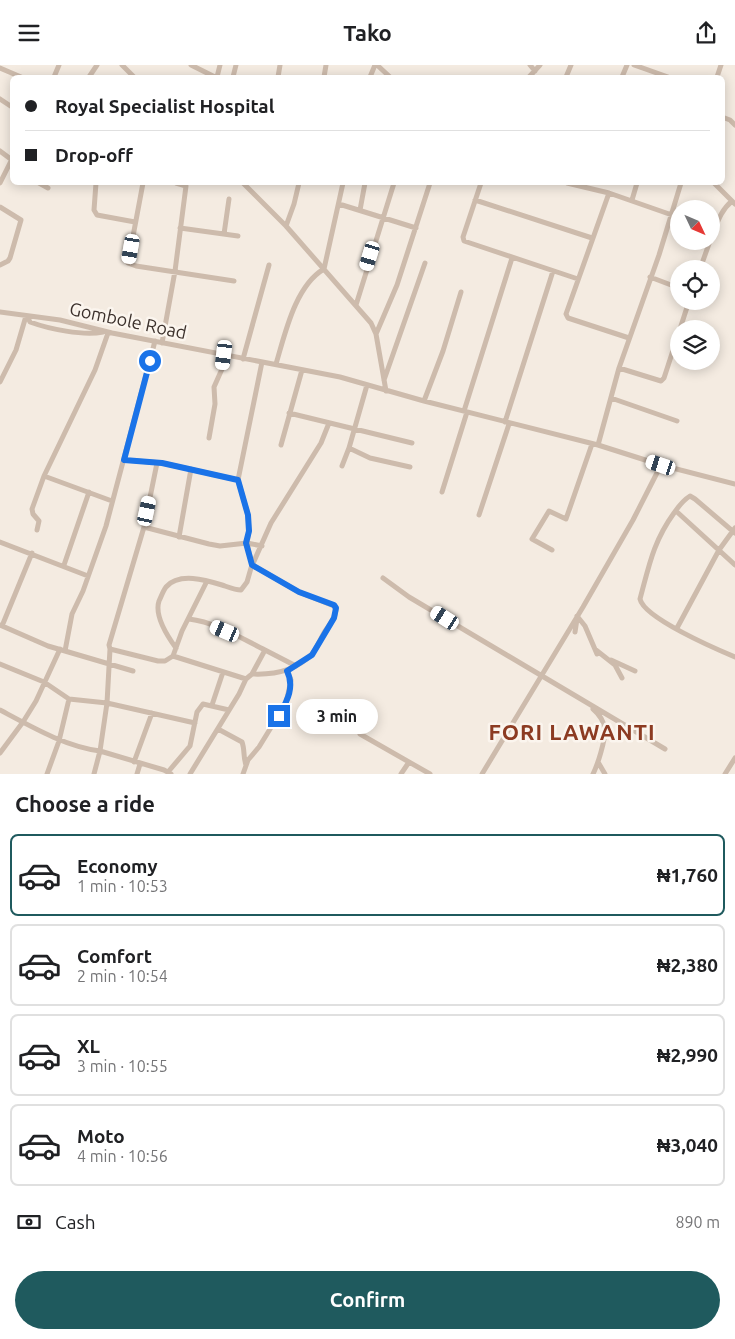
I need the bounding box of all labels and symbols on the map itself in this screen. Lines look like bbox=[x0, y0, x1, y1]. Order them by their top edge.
north arrow bbox=[670, 200, 720, 250]
car bbox=[121, 233, 140, 265]
car bbox=[358, 239, 381, 273]
street label: Gombole Road bbox=[68, 298, 189, 342]
car bbox=[214, 339, 233, 371]
route start bbox=[139, 350, 161, 372]
car bbox=[644, 453, 677, 477]
car bbox=[136, 495, 157, 527]
car bbox=[428, 604, 461, 632]
car bbox=[208, 618, 241, 644]
callout: 3 min bbox=[296, 699, 379, 733]
route end bbox=[268, 705, 290, 727]
district label: FORI LAWANTI bbox=[488, 719, 656, 744]

